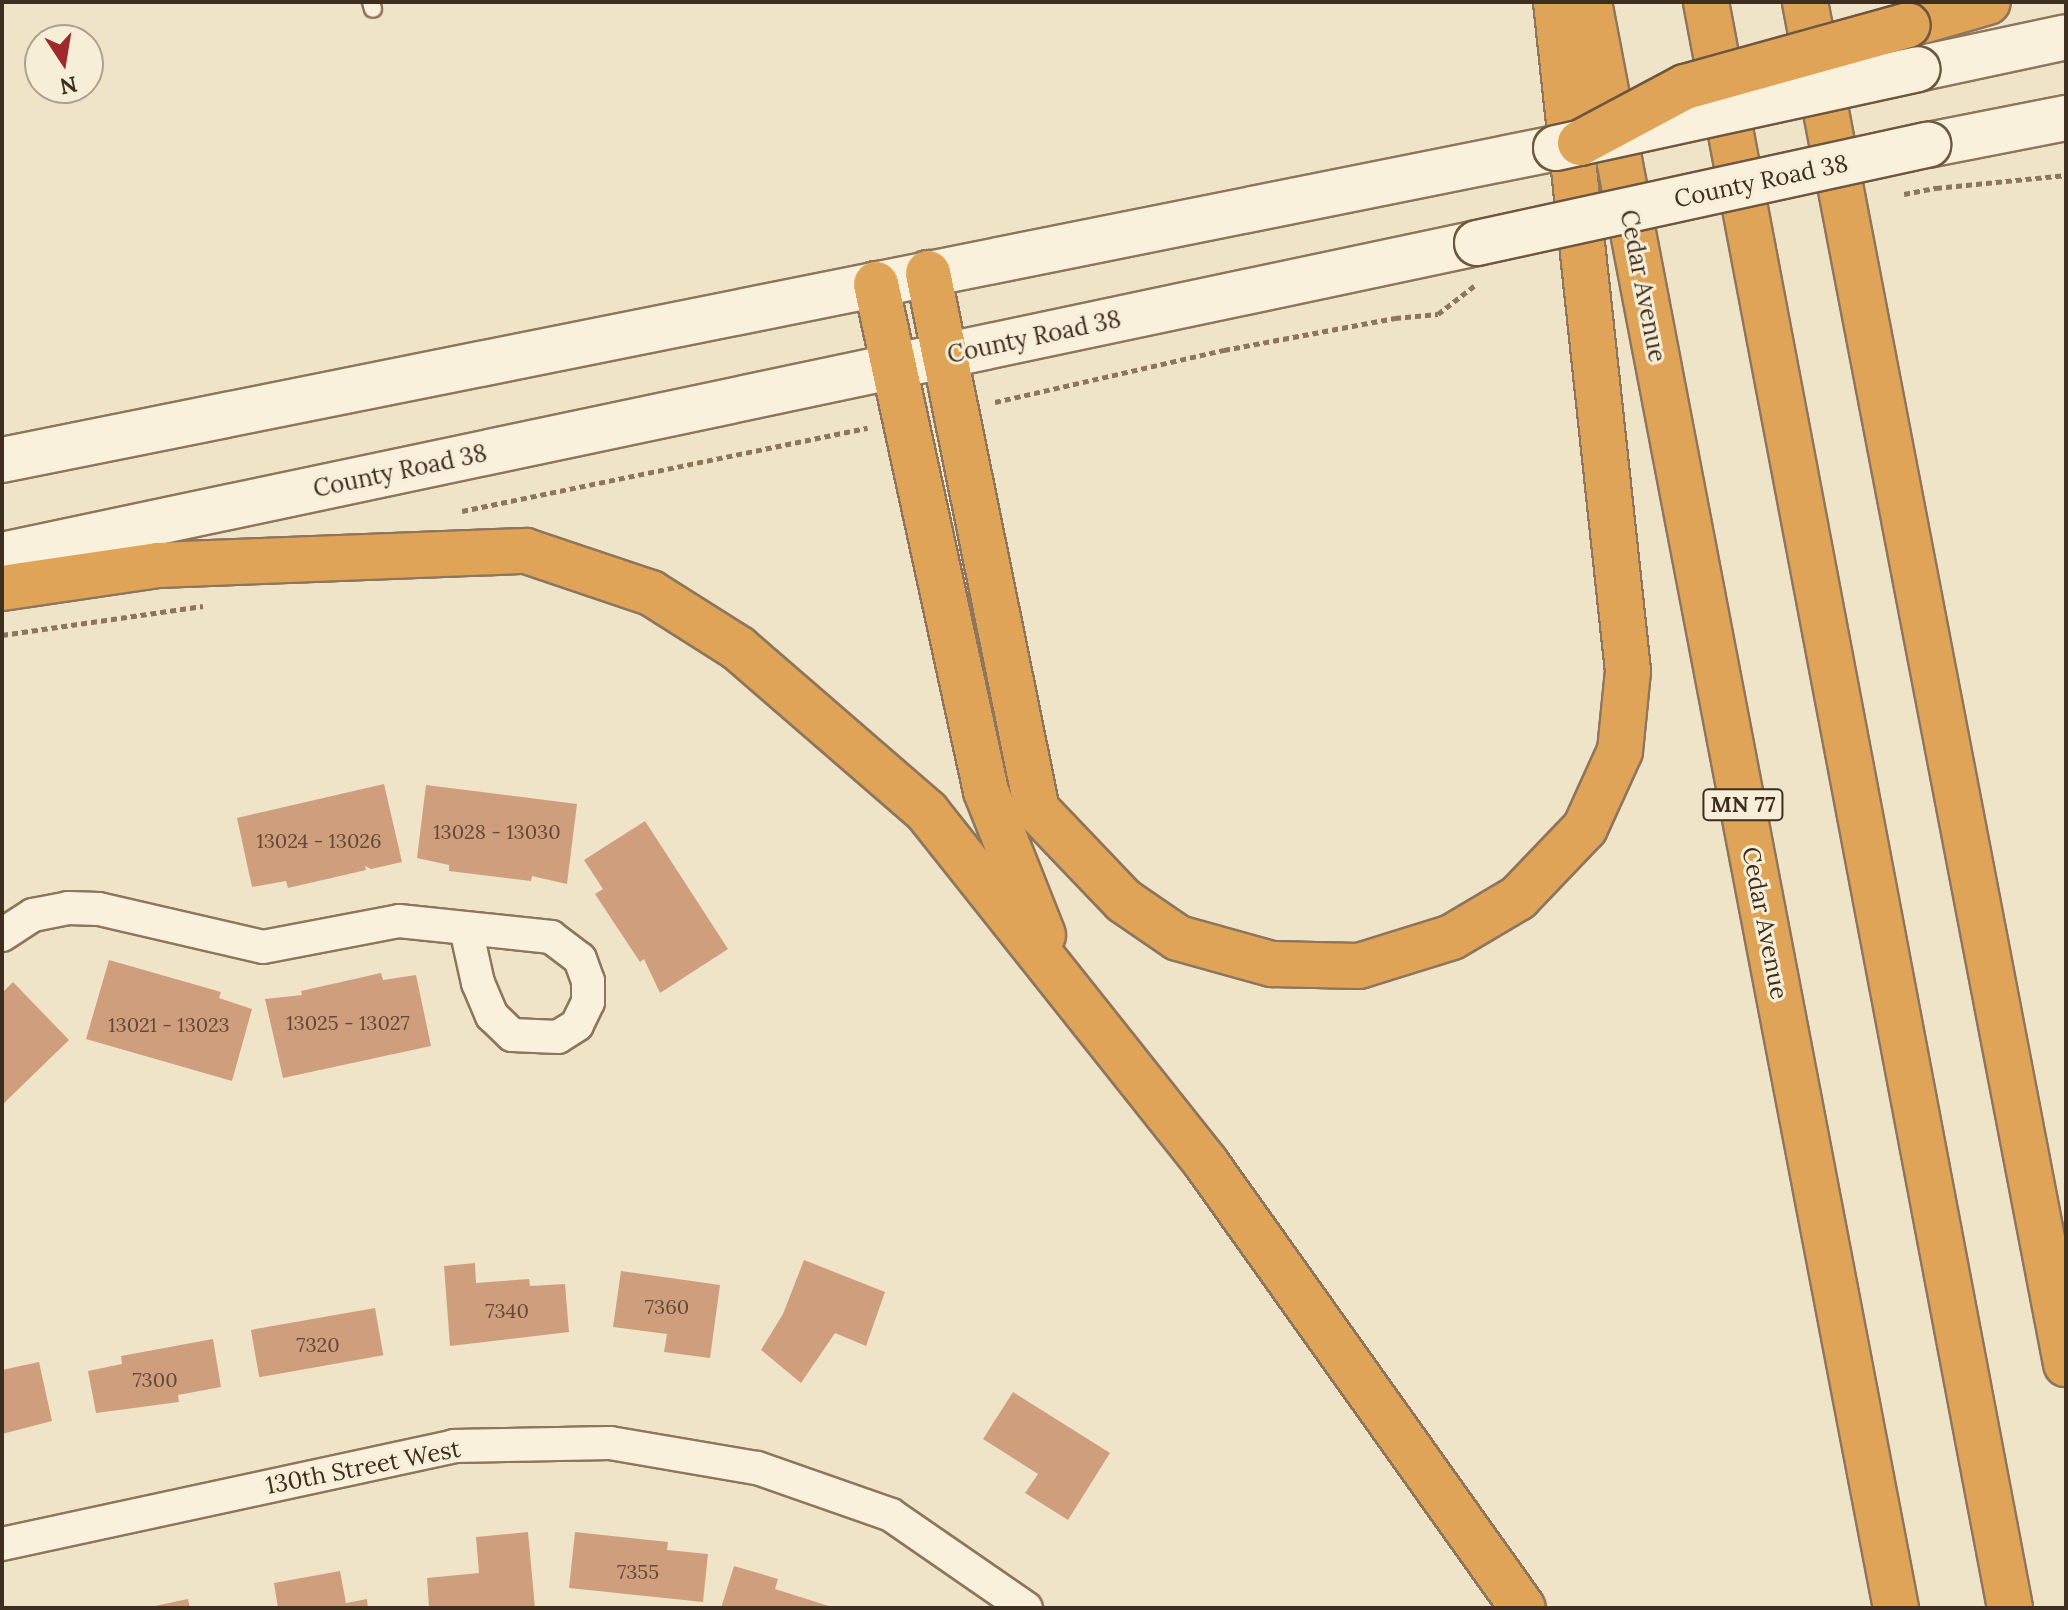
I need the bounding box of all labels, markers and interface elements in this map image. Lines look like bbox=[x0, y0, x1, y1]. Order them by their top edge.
north arrow bbox=[24, 24, 104, 104]
text: N bbox=[57, 70, 80, 101]
street label: County Road 38 bbox=[1672, 149, 1850, 213]
street label: Cedar Avenue bbox=[1614, 207, 1672, 365]
street label: County Road 38 bbox=[945, 305, 1123, 369]
street label: County Road 38 bbox=[311, 439, 489, 503]
road number: MN 77 bbox=[1701, 787, 1785, 823]
house number: 13028 - 13030 bbox=[433, 819, 561, 843]
house number: 13024 - 13026 bbox=[256, 828, 382, 852]
street label: Cedar Avenue bbox=[1736, 844, 1794, 1002]
house number: 13025 - 13027 bbox=[286, 1010, 410, 1034]
house number: 13021 - 13023 bbox=[108, 1012, 230, 1036]
house number: 7360 bbox=[645, 1294, 689, 1318]
house number: 7340 bbox=[485, 1298, 529, 1322]
house number: 7320 bbox=[296, 1332, 340, 1356]
house number: 7300 bbox=[132, 1367, 178, 1391]
street label: 130th Street West bbox=[263, 1434, 463, 1500]
house number: 7355 bbox=[617, 1559, 659, 1583]

